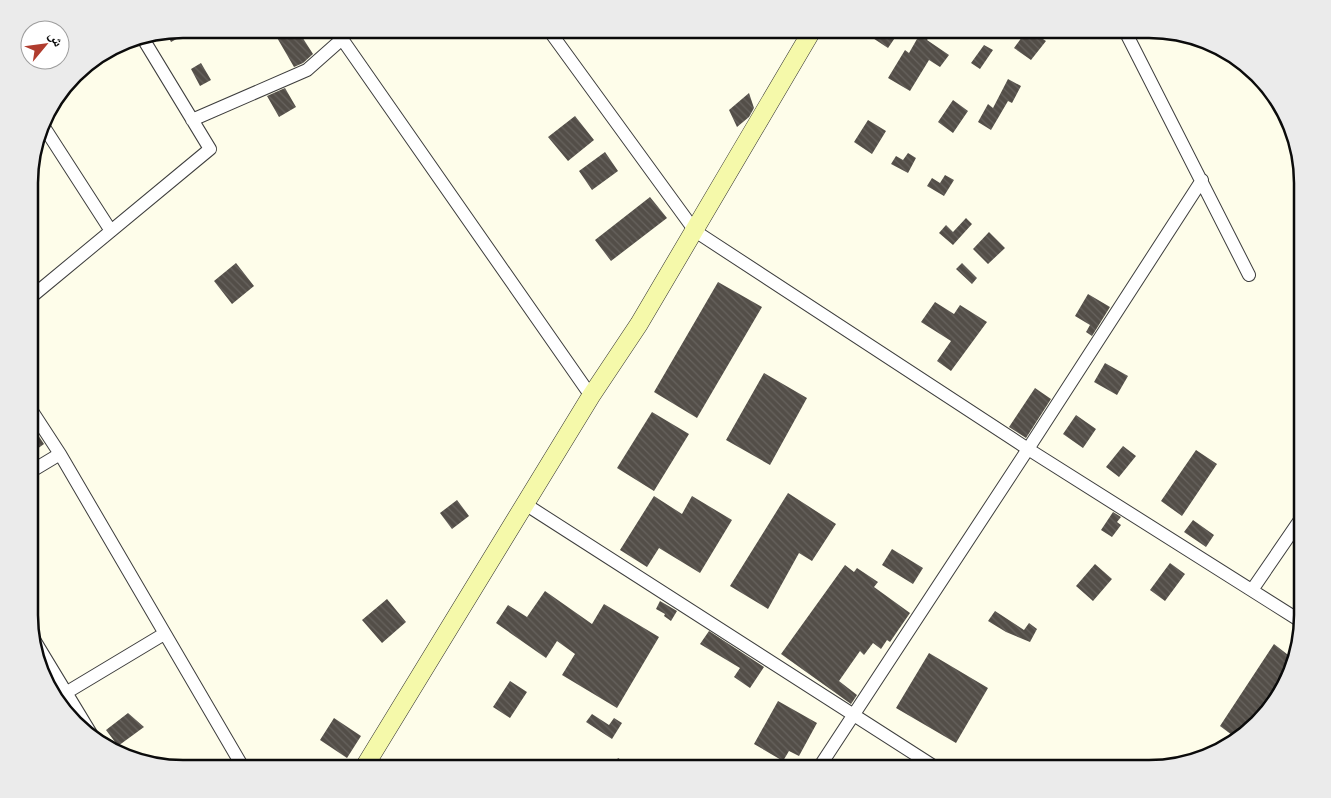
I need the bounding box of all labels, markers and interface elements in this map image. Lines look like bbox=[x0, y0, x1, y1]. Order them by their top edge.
north arrow bbox=[20, 20, 70, 70]
text: ش bbox=[45, 28, 67, 50]

